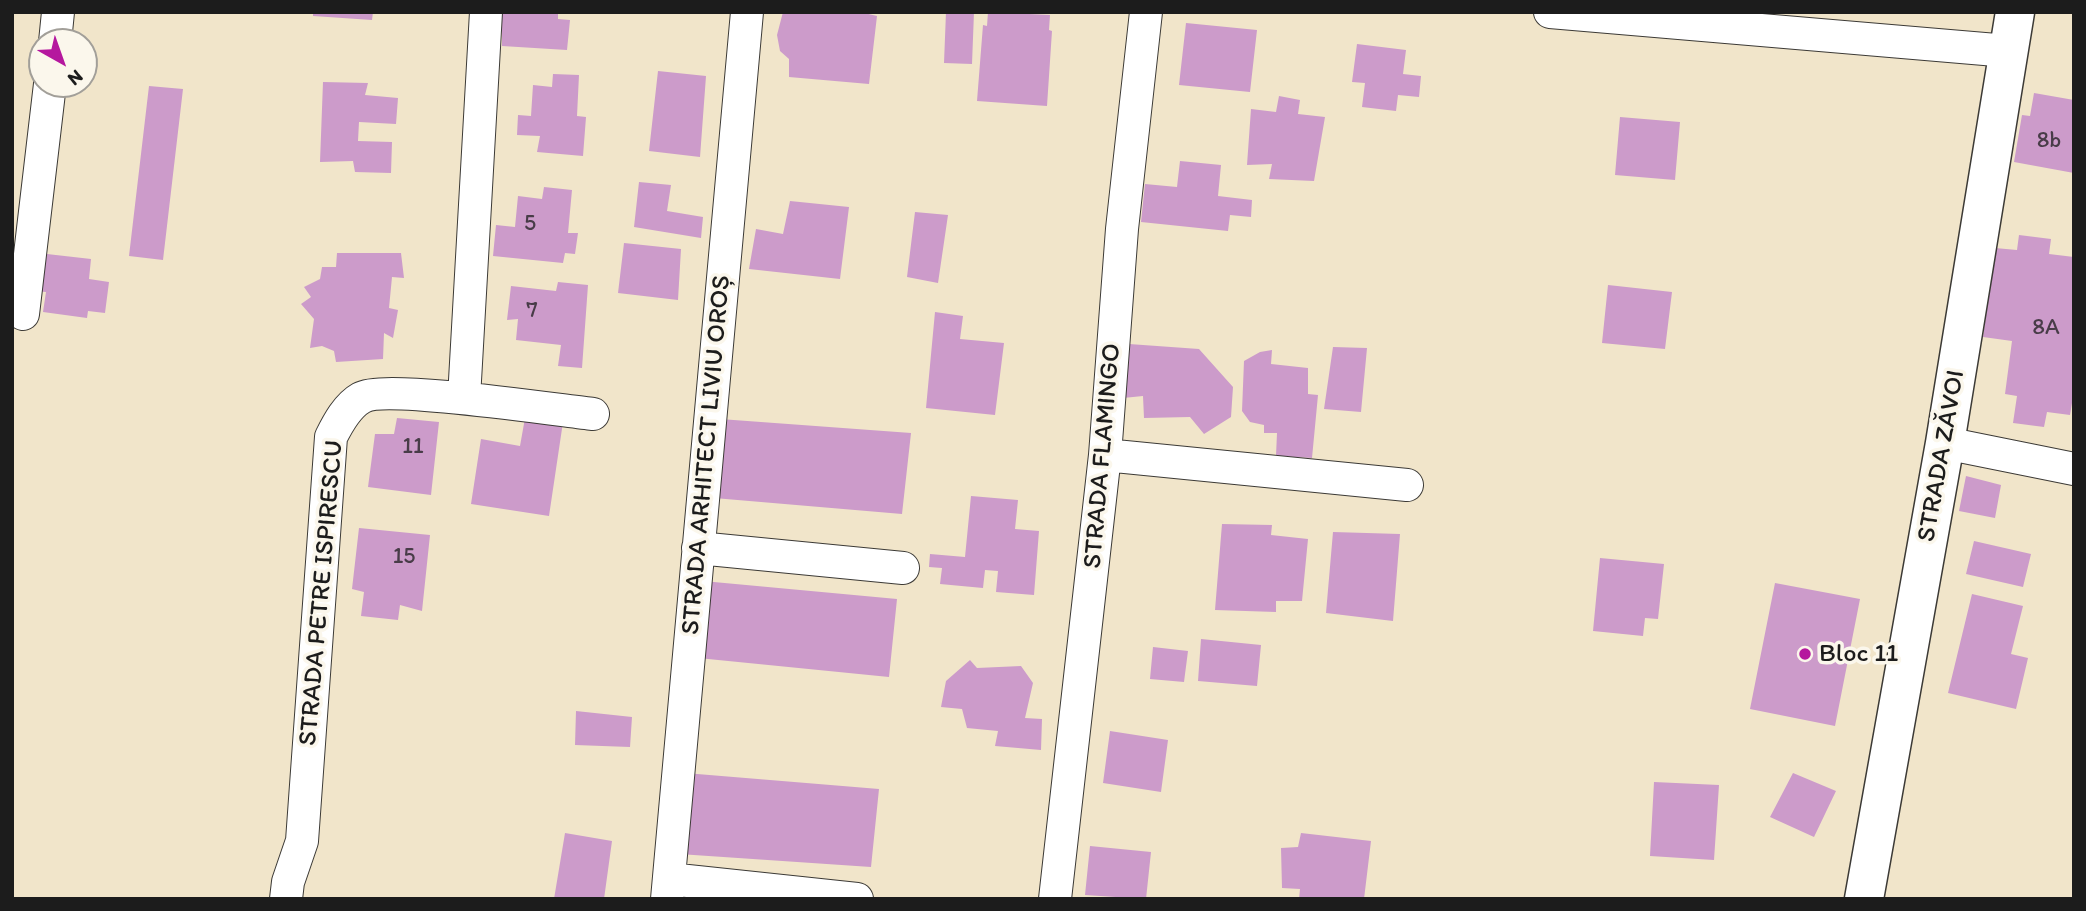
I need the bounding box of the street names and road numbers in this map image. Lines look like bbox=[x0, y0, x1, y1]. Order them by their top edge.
street label: STRADA ARHITECT LIVIU OROȘ bbox=[676, 274, 738, 636]
street label: STRADA FLAMINGO bbox=[1078, 342, 1128, 570]
street label: STRADA ZĂVOI bbox=[1912, 368, 1972, 544]
street label: STRADA PETRE ISPIRESCU bbox=[293, 439, 351, 747]

